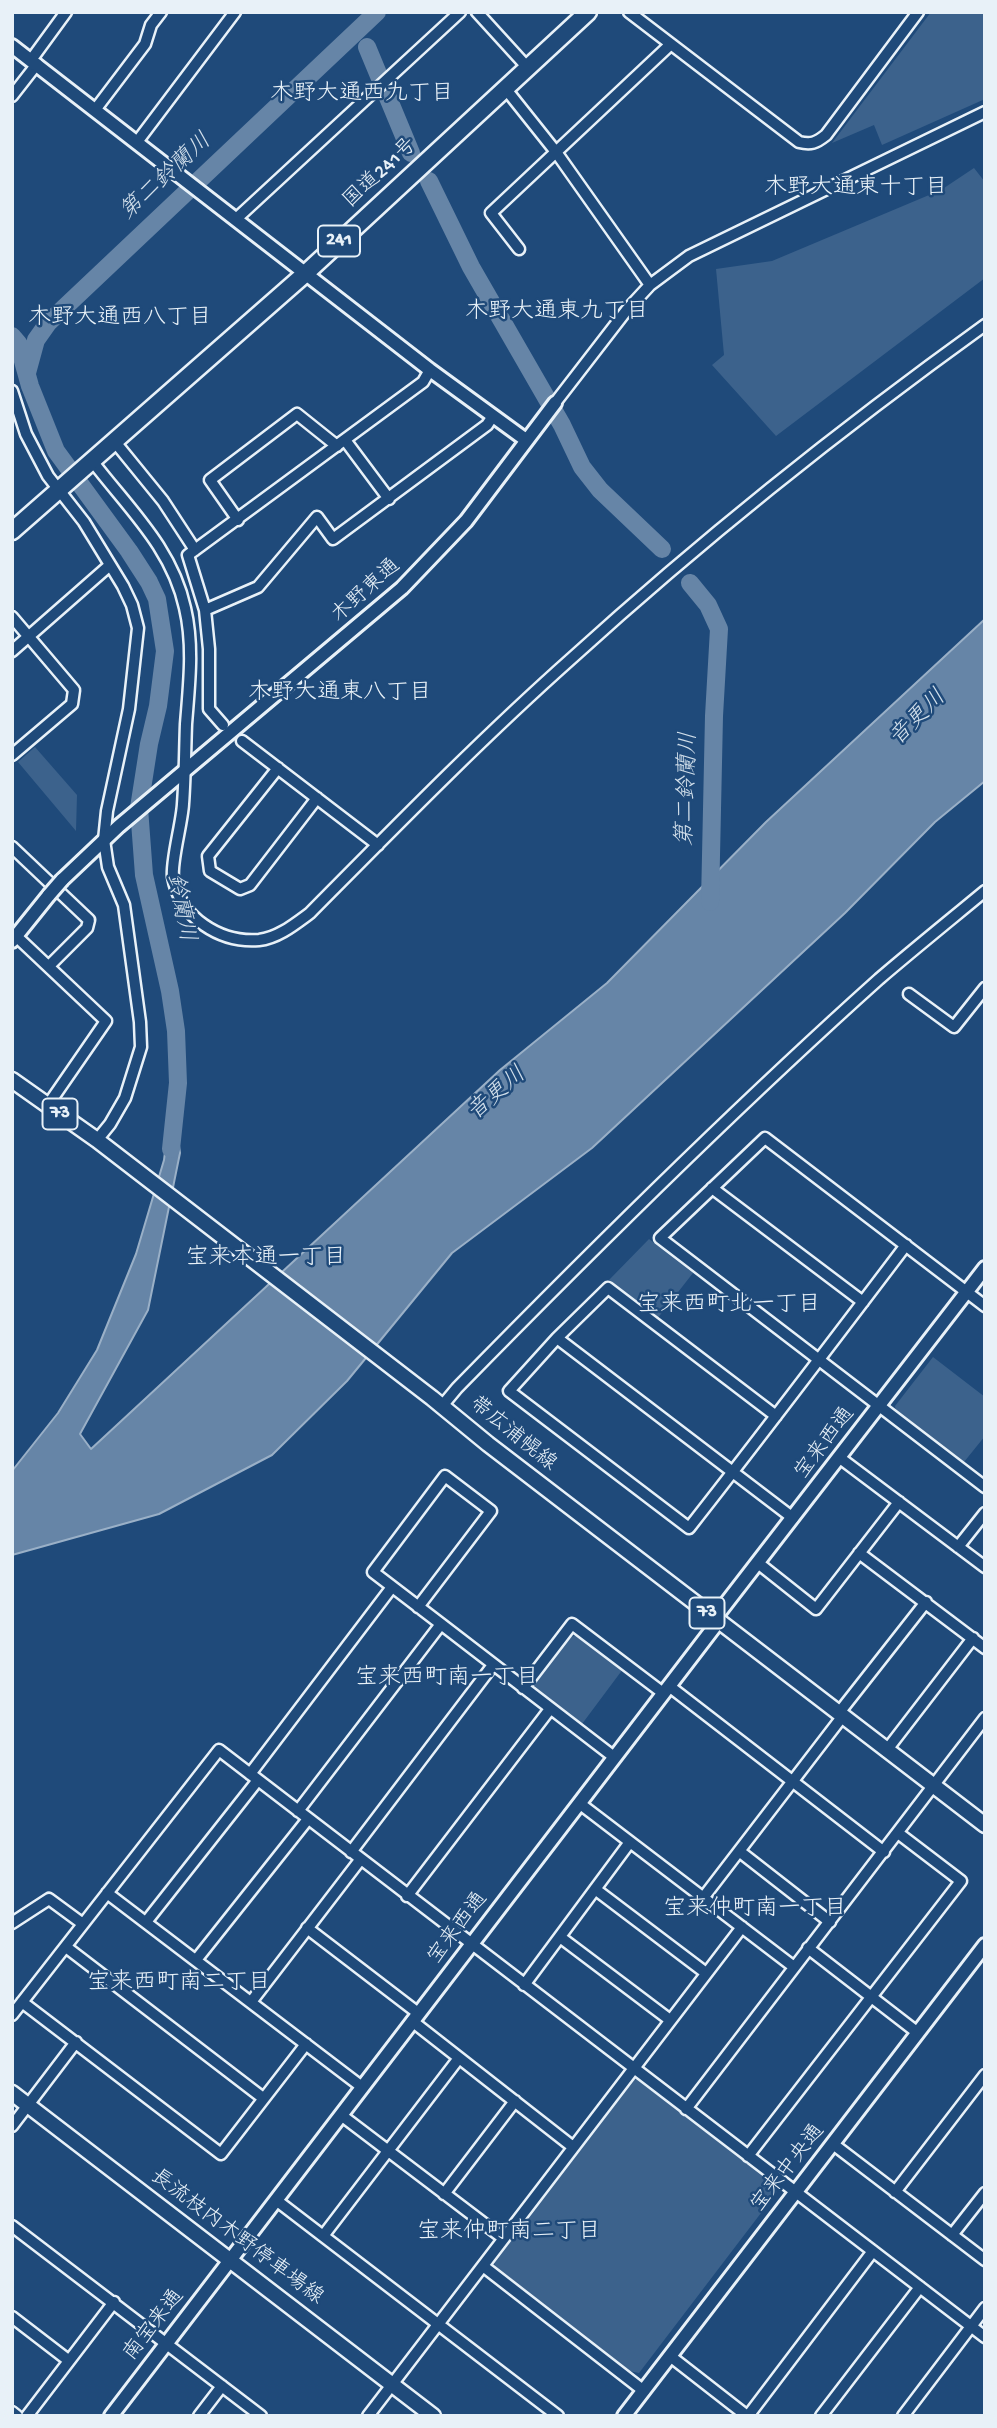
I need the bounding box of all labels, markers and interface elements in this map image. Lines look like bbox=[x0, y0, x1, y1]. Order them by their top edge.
district label: 木野大通西九丁目 bbox=[270, 81, 454, 109]
water label: 第二鈴蘭川 bbox=[116, 129, 218, 227]
street label: 国道241号 bbox=[339, 134, 423, 214]
district label: 木野大通東十丁目 bbox=[764, 175, 948, 203]
road number: 241 bbox=[318, 226, 360, 256]
district label: 木野大通東九丁目 bbox=[465, 299, 649, 327]
district label: 木野大通西八丁目 bbox=[28, 305, 212, 333]
street label: 木野東通 bbox=[327, 555, 407, 629]
district label: 木野大通東八丁目 bbox=[248, 680, 432, 708]
water label: 音更川 bbox=[885, 685, 953, 753]
water label: 第二鈴蘭川 bbox=[673, 731, 705, 847]
water label: 鈴蘭川 bbox=[159, 872, 199, 944]
water label: 音更川 bbox=[463, 1062, 533, 1128]
road number: 73 bbox=[42, 1098, 78, 1130]
district label: 宝来本通一丁目 bbox=[186, 1245, 346, 1273]
district label: 宝来西町北一丁目 bbox=[637, 1292, 821, 1320]
street label: 帯広浦幌線 bbox=[463, 1392, 561, 1478]
street label: 宝来西通 bbox=[791, 1403, 861, 1485]
road number: 73 bbox=[690, 1597, 724, 1628]
district label: 宝来西町南一丁目 bbox=[355, 1665, 539, 1693]
street label: 宝来西通 bbox=[424, 1888, 494, 1970]
district label: 宝来仲町南一丁目 bbox=[663, 1896, 847, 1924]
district label: 宝来西町南二丁目 bbox=[87, 1970, 271, 1998]
street label: 宝来中央通 bbox=[747, 2120, 831, 2218]
street label: 長流枝内木野停車場線 bbox=[145, 2165, 327, 2311]
district label: 宝来仲町南二丁目 bbox=[417, 2219, 601, 2247]
street label: 南宝来通 bbox=[119, 2285, 191, 2367]

